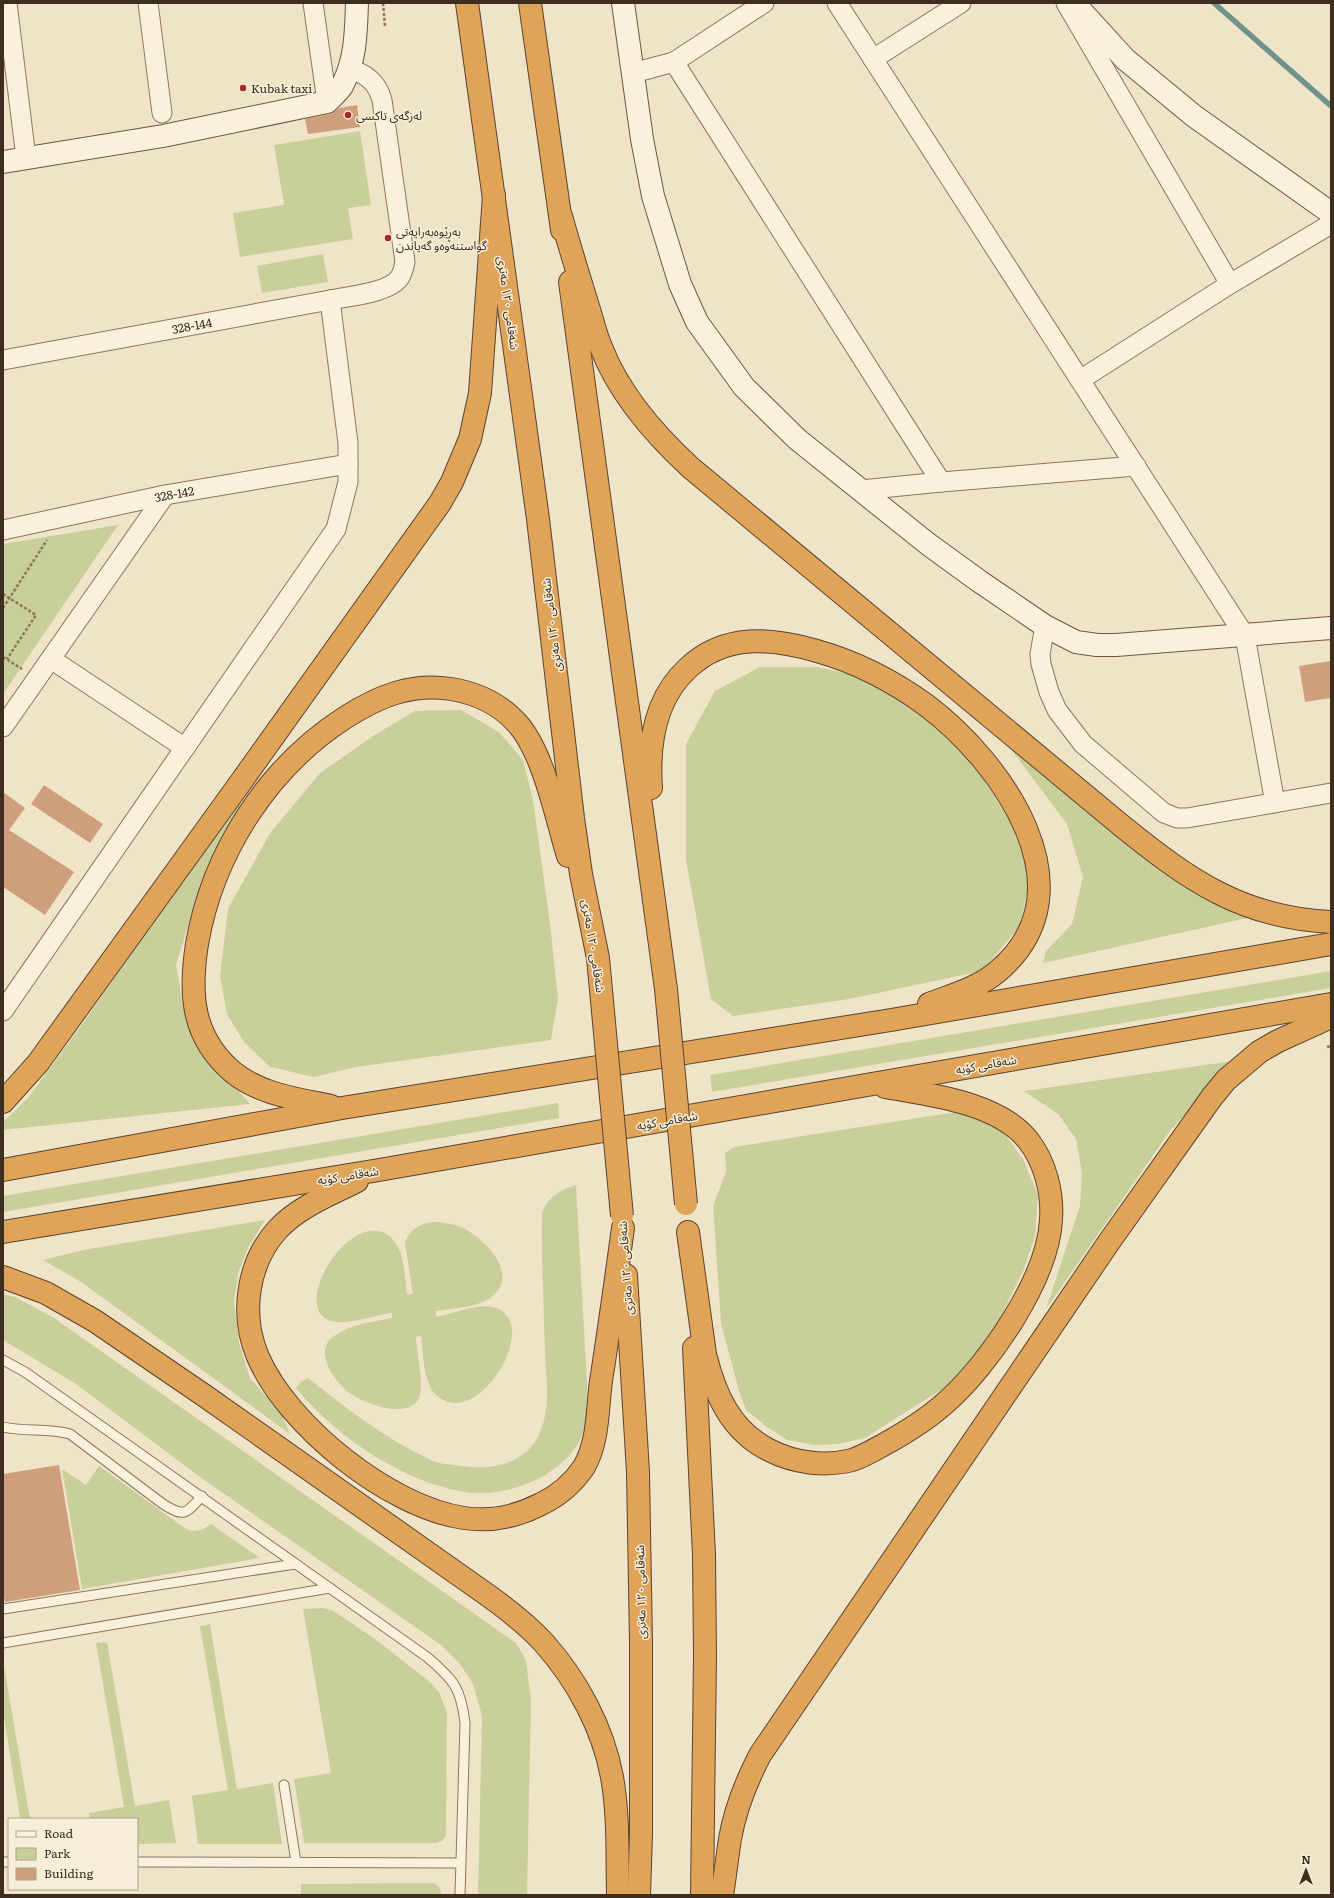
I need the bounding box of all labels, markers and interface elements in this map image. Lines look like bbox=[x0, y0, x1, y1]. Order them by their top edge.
place label: Kubak taxi bbox=[251, 79, 312, 97]
marker: Kubak taxi bbox=[238, 83, 248, 93]
place label: لەزگەی تاکسی bbox=[356, 106, 422, 124]
marker: لەزگەی تاکسی bbox=[343, 110, 353, 120]
place label: بەڕێوەبەرایەتی گواستنەوەو گەیاندن bbox=[396, 222, 488, 254]
marker: بەڕێوەبەرایەتی گواستنەوەو گەیاندن bbox=[383, 233, 393, 243]
street label: شەقامی ١٢٠ مەتری bbox=[494, 255, 524, 351]
street label: 328-144 bbox=[170, 313, 214, 338]
street label: 328-142 bbox=[152, 481, 195, 506]
street label: شەقامی ١٢٠ مەتری bbox=[536, 577, 566, 673]
street label: شەقامی ١٢٠ مەتری bbox=[578, 898, 610, 994]
street label: شەقامی کۆیە bbox=[954, 1050, 1018, 1078]
street label: شەقامی کۆیە bbox=[635, 1106, 699, 1134]
street label: شەقامی کۆیە bbox=[316, 1161, 380, 1189]
street label: شەقامی ١٢٠ مەتری bbox=[613, 1220, 637, 1316]
street label: شەقامی ١٢٠ مەتری bbox=[630, 1545, 650, 1639]
legend bbox=[8, 1818, 138, 1890]
text: Road bbox=[44, 1824, 74, 1842]
text: Park bbox=[44, 1844, 71, 1862]
north arrow bbox=[1286, 1850, 1326, 1890]
text: N bbox=[1301, 1851, 1311, 1867]
text: Building bbox=[44, 1864, 94, 1882]

